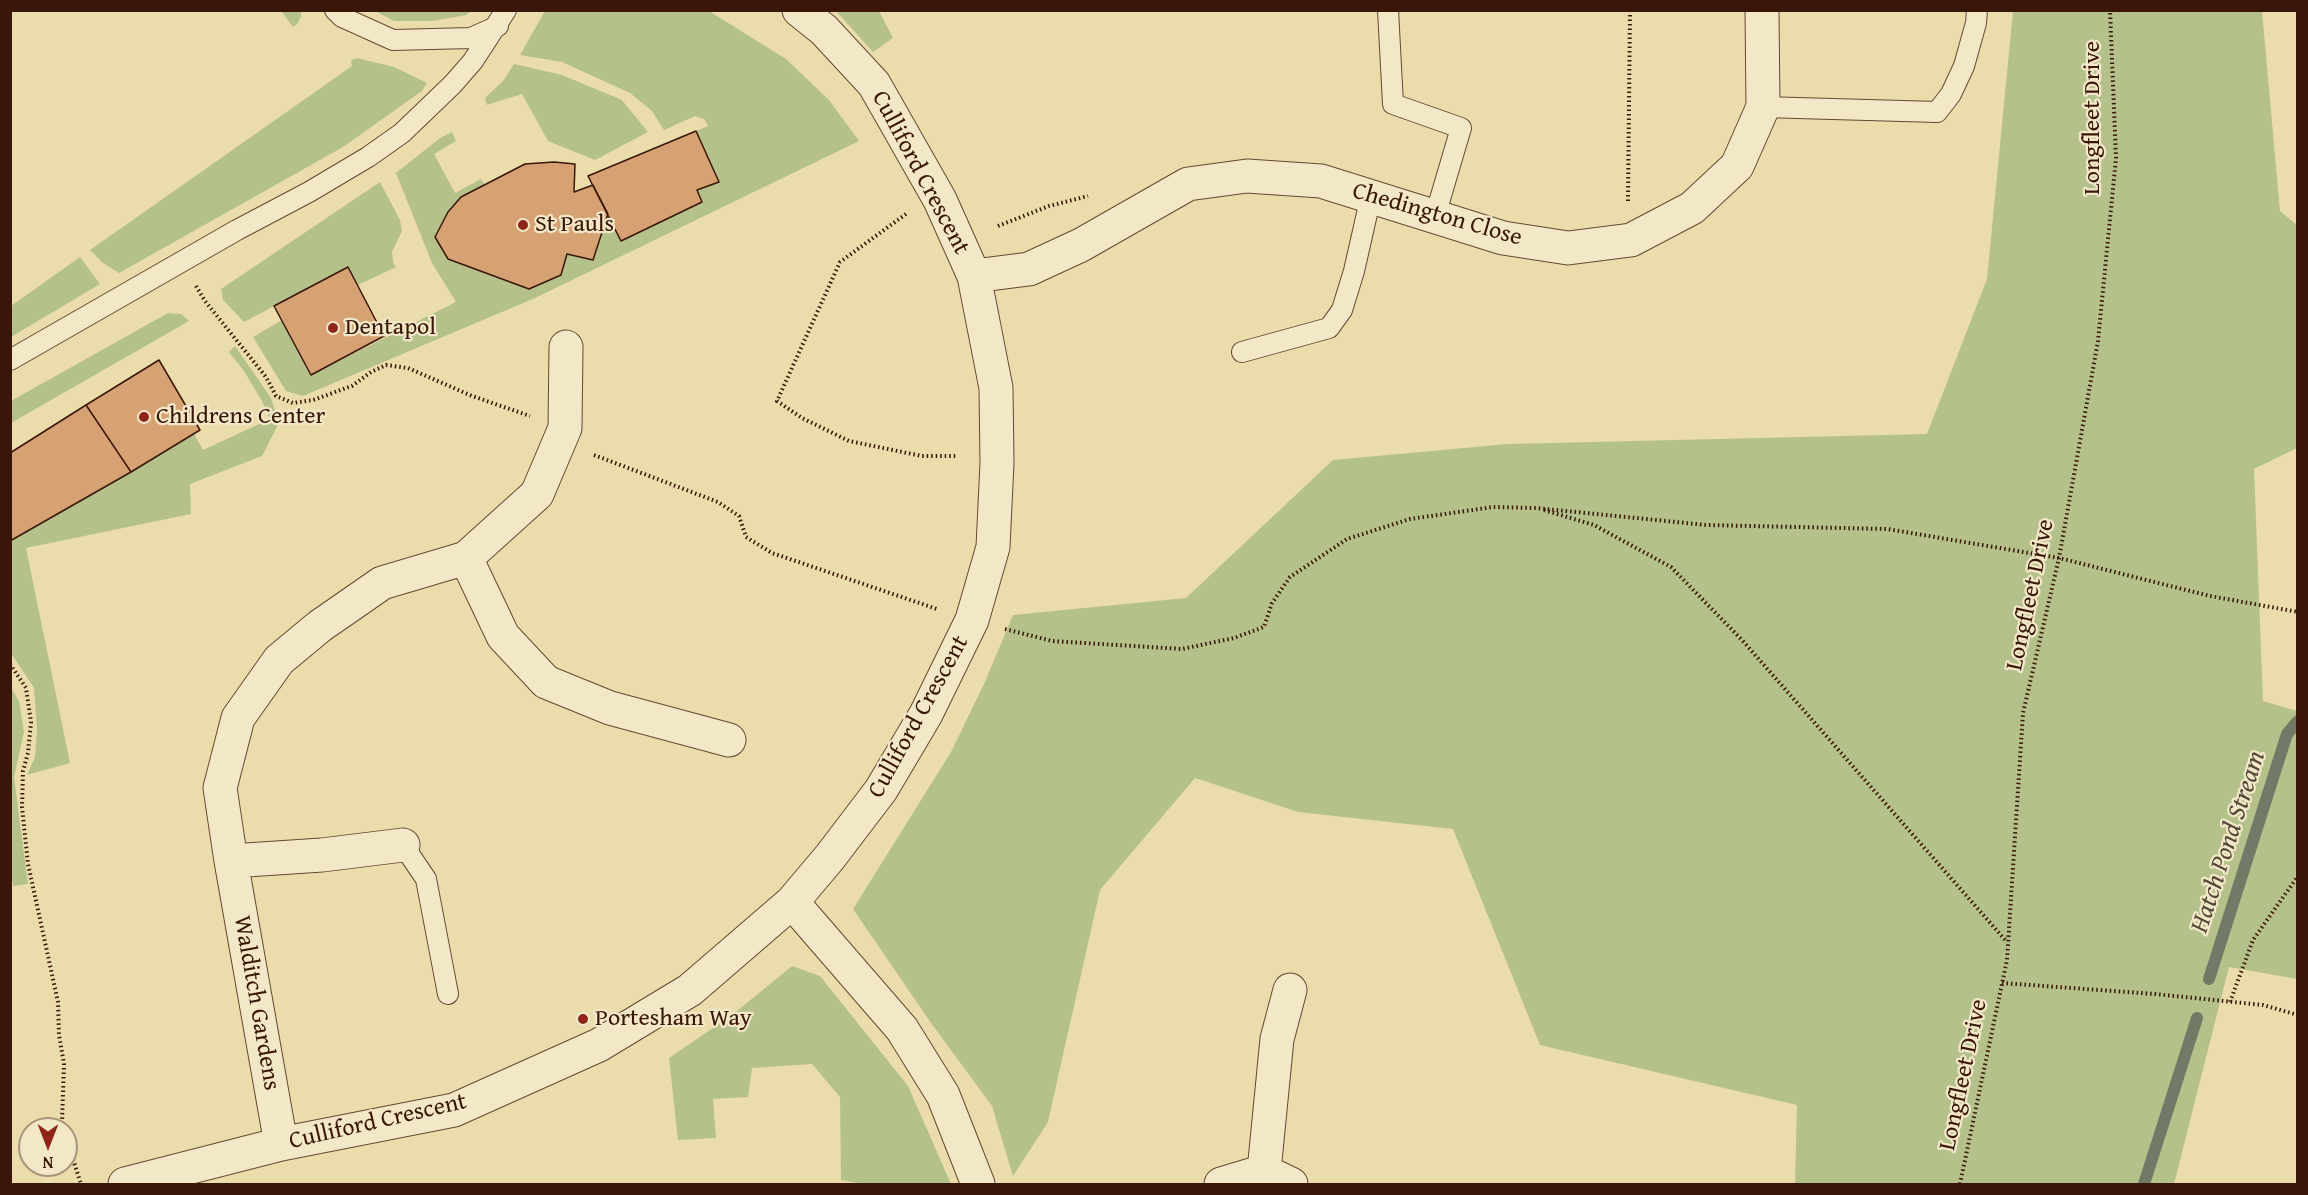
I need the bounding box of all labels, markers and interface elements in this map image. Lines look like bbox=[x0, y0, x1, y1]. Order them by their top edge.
street label: Longfleet Drive bbox=[2079, 41, 2107, 195]
street label: Culliford Crescent bbox=[865, 86, 975, 260]
street label: Chedington Close bbox=[1349, 177, 1525, 253]
place label: St Pauls bbox=[535, 211, 614, 239]
marker: St Pauls bbox=[516, 218, 530, 232]
place label: Dentapol bbox=[345, 314, 436, 342]
marker: Dentapol bbox=[326, 321, 340, 335]
place label: Childrens Center bbox=[156, 403, 325, 431]
marker: Childrens Center bbox=[137, 410, 151, 424]
street label: Longfleet Drive bbox=[2001, 517, 2061, 673]
street label: Culliford Crescent bbox=[862, 631, 976, 803]
water label: Hatch Pond Stream bbox=[2185, 747, 2273, 937]
street label: Walditch Gardens bbox=[226, 913, 286, 1093]
street label: Longfleet Drive bbox=[1934, 997, 1994, 1153]
place label: Portesham Way bbox=[595, 1005, 752, 1033]
marker: Portesham Way bbox=[576, 1012, 590, 1026]
street label: Culliford Crescent bbox=[287, 1088, 469, 1156]
north arrow bbox=[18, 1117, 78, 1177]
text: N bbox=[43, 1151, 53, 1175]

